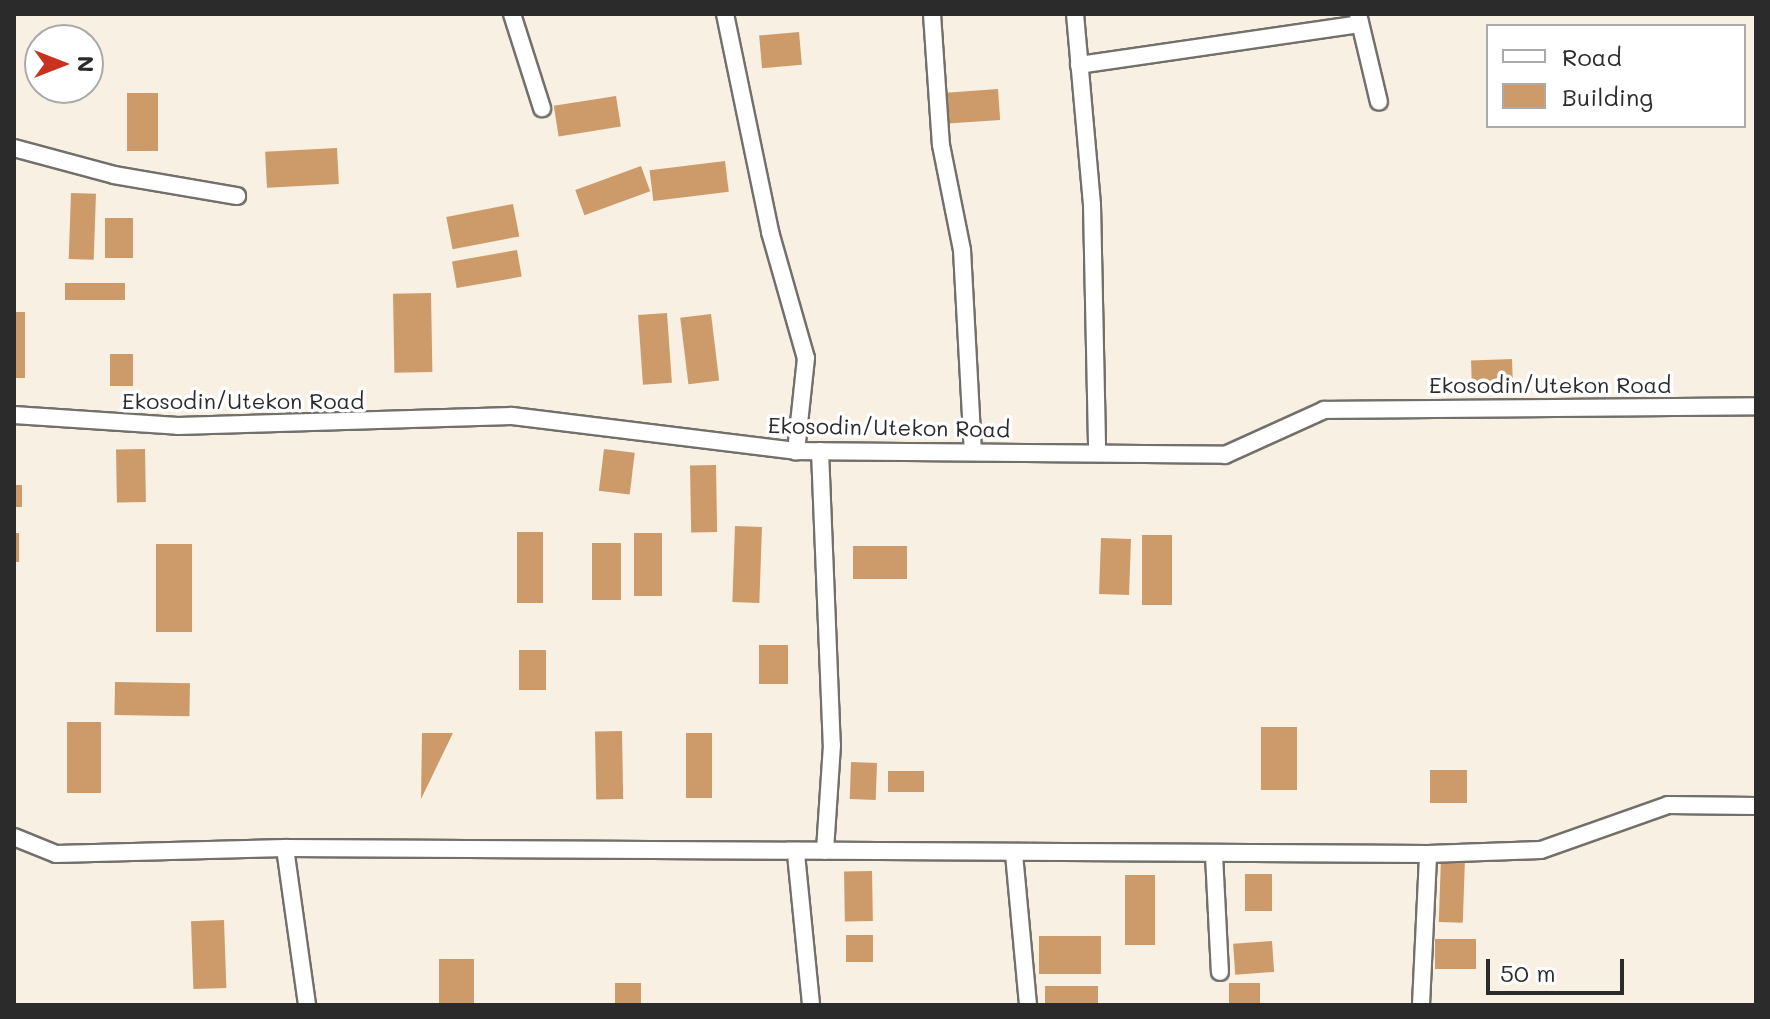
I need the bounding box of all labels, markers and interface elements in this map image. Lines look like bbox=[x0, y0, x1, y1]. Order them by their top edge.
north arrow bbox=[24, 24, 104, 104]
legend bbox=[1486, 24, 1746, 128]
text: Road bbox=[1562, 41, 1622, 72]
text: N bbox=[72, 56, 101, 72]
text: Building bbox=[1562, 81, 1653, 112]
street label: Ekosodin/Utekon Road bbox=[1429, 372, 1671, 398]
street label: Ekosodin/Utekon Road bbox=[122, 388, 364, 414]
street label: Ekosodin/Utekon Road bbox=[768, 412, 1010, 442]
scale bar bbox=[1490, 943, 1628, 993]
text: 50 m bbox=[1500, 957, 1556, 988]

